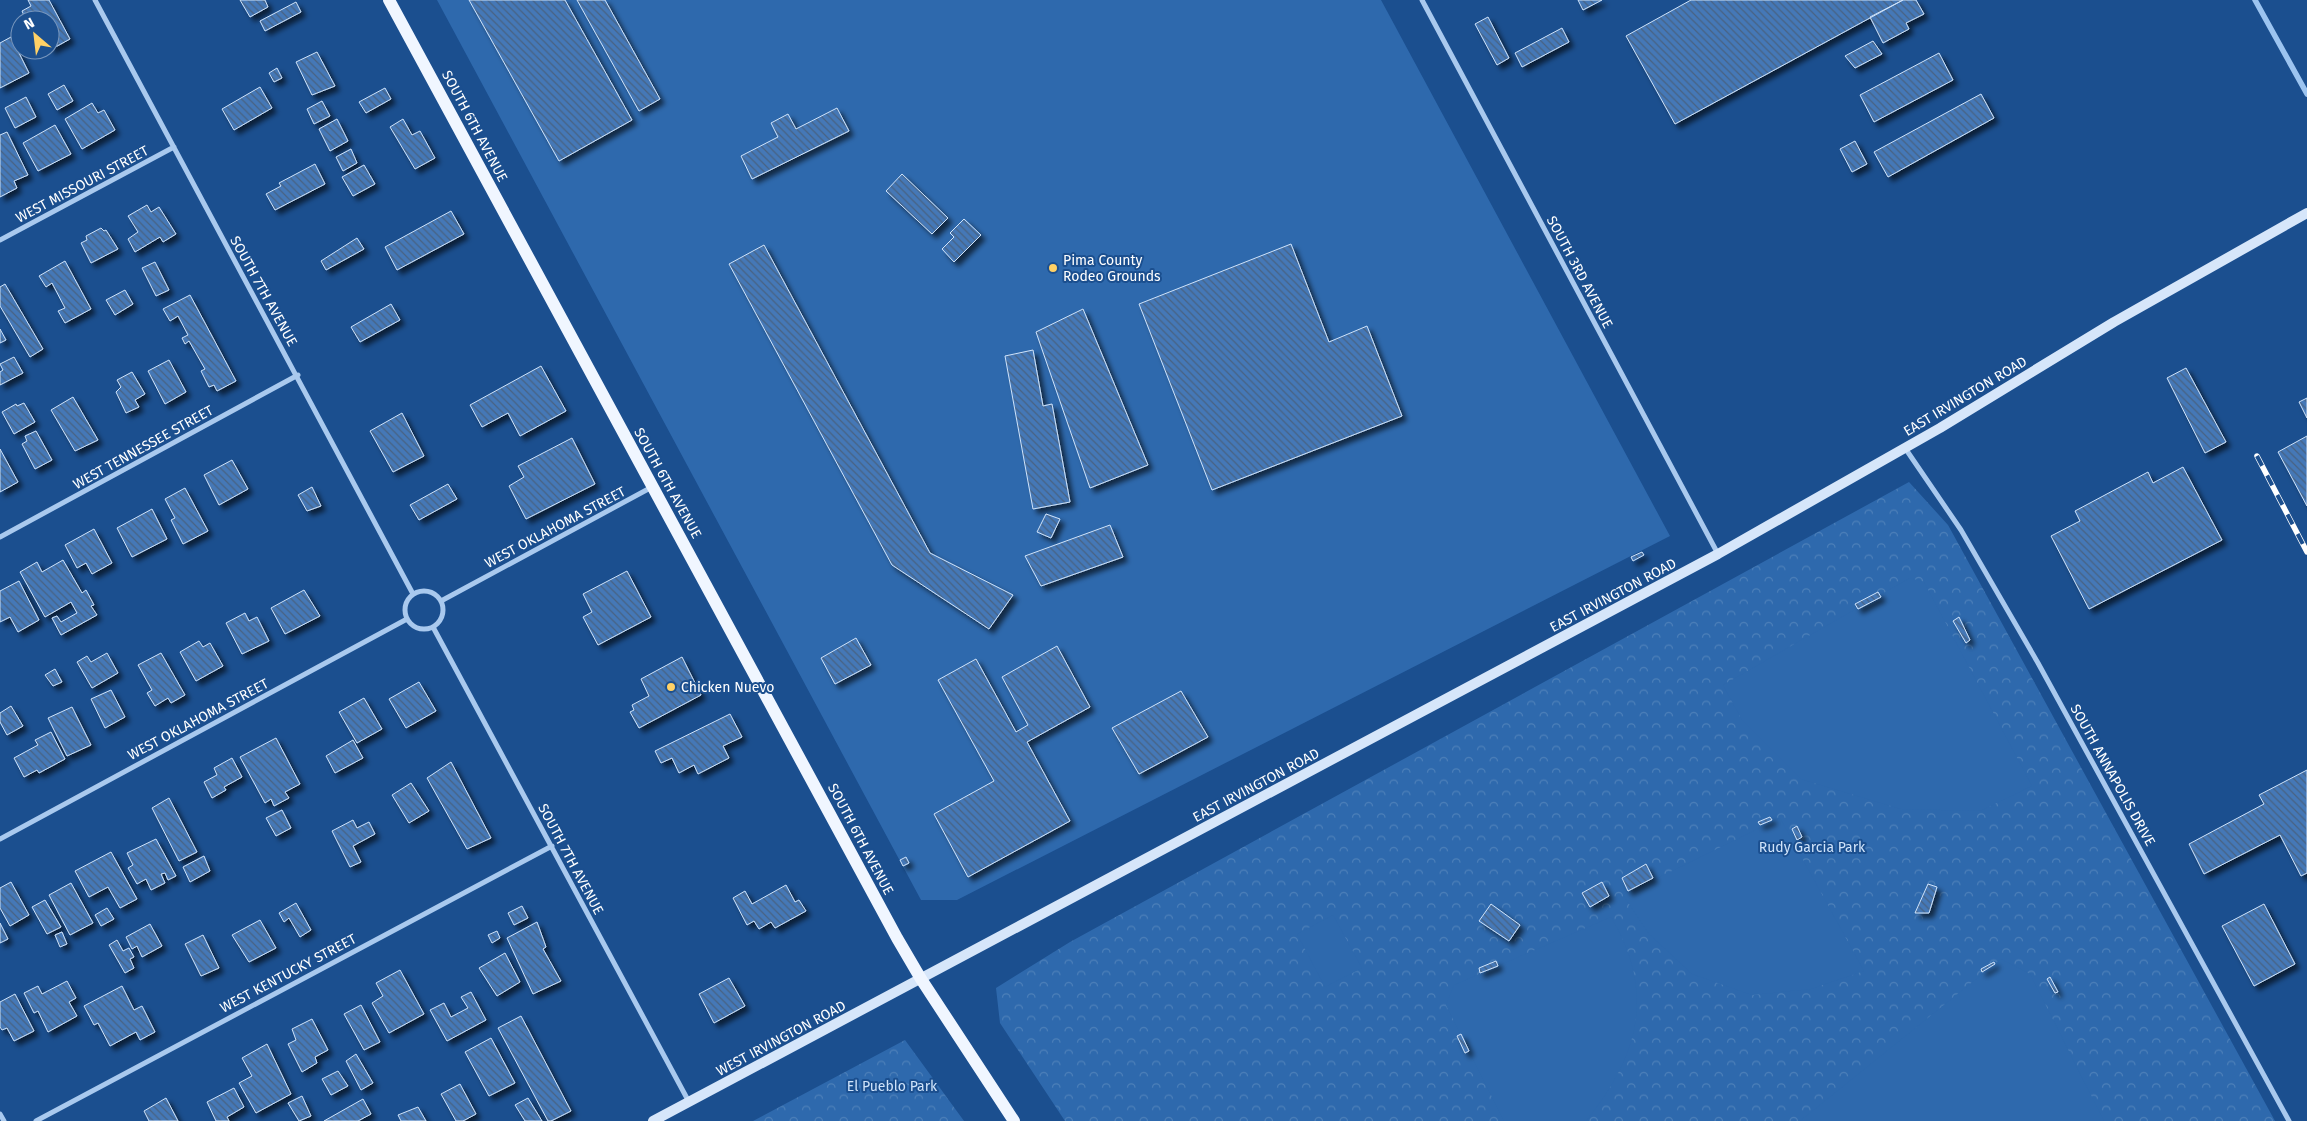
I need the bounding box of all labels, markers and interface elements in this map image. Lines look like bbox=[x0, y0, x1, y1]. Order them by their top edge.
north arrow bbox=[10, 10, 60, 60]
text: N bbox=[21, 14, 37, 34]
street label: SOUTH 6TH AVENUE bbox=[438, 68, 511, 185]
street label: WEST MISSOURI STREET bbox=[13, 142, 152, 227]
street label: SOUTH 3RD AVENUE bbox=[1543, 213, 1616, 331]
street label: SOUTH 7TH AVENUE bbox=[226, 233, 301, 349]
place label: Pima County Rodeo Grounds bbox=[1063, 252, 1161, 285]
marker: Pima County Rodeo Grounds bbox=[1047, 262, 1059, 274]
street label: EAST IRVINGTON ROAD bbox=[1900, 353, 2030, 440]
street label: WEST TENNESSEE STREET bbox=[70, 401, 217, 493]
street label: SOUTH 6TH AVENUE bbox=[630, 425, 705, 541]
street label: WEST OKLAHOMA STREET bbox=[482, 483, 629, 572]
street label: EAST IRVINGTON ROAD bbox=[1547, 555, 1679, 636]
street label: WEST OKLAHOMA STREET bbox=[125, 675, 272, 764]
place label: Chicken Nuevo bbox=[681, 679, 774, 696]
marker: Chicken Nuevo bbox=[665, 681, 677, 693]
street label: SOUTH ANNAPOLIS DRIVE bbox=[2066, 701, 2159, 849]
street label: EAST IRVINGTON ROAD bbox=[1190, 745, 1322, 826]
street label: SOUTH 6TH AVENUE bbox=[824, 781, 897, 898]
street label: SOUTH 7TH AVENUE bbox=[534, 801, 607, 918]
park label: Rudy Garcia Park bbox=[1759, 839, 1866, 856]
street label: WEST KENTUCKY STREET bbox=[217, 930, 360, 1017]
street label: WEST IRVINGTON ROAD bbox=[714, 997, 849, 1080]
park label: El Pueblo Park bbox=[847, 1078, 938, 1095]

